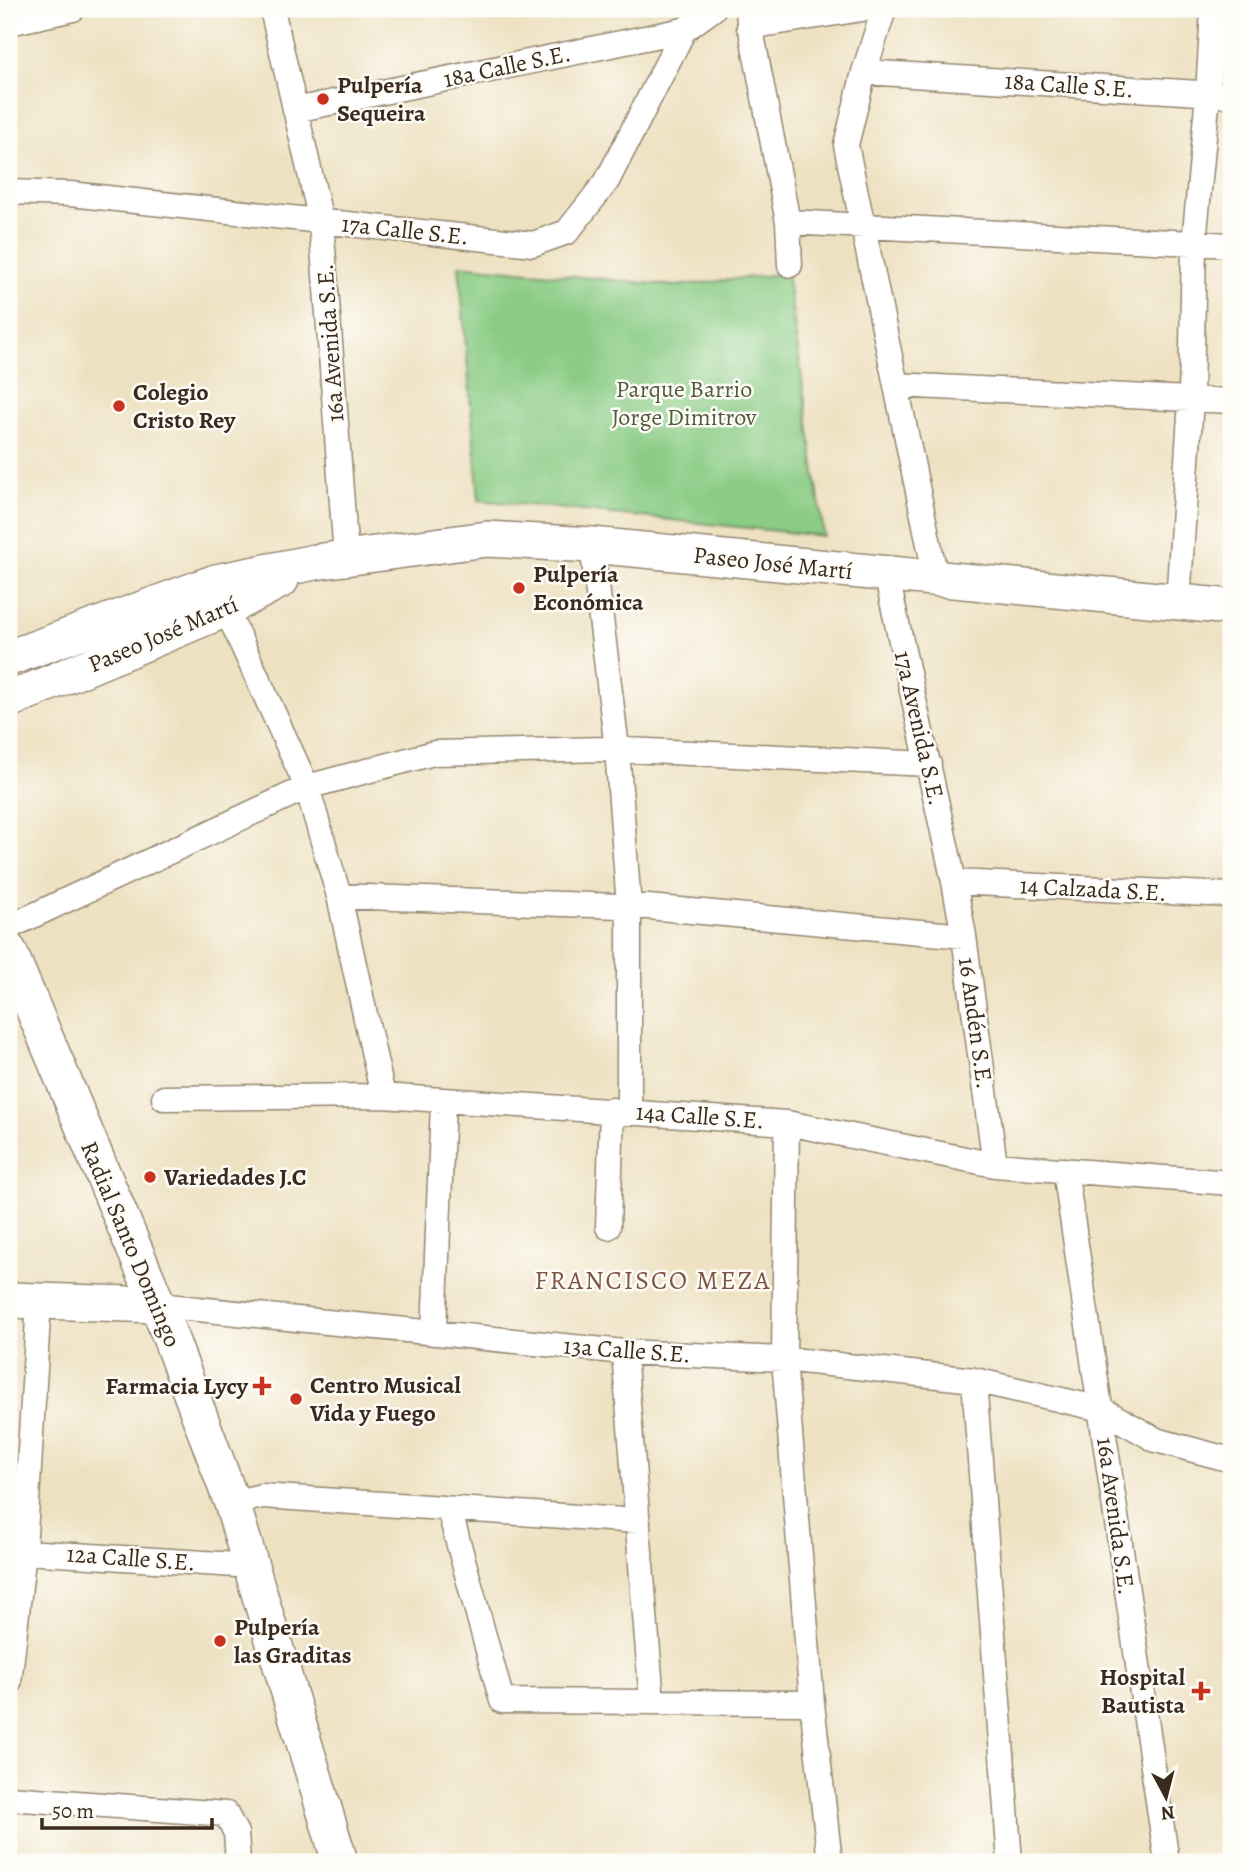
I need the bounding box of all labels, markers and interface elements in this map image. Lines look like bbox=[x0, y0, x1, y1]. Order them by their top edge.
street label: 18a Calle S.E. bbox=[440, 37, 574, 95]
street label: 18a Calle S.E. bbox=[1003, 65, 1135, 105]
place label: Pulpería Sequeira bbox=[337, 69, 426, 129]
marker: Pulpería Sequeira bbox=[315, 91, 331, 107]
street label: 17a Calle S.E. bbox=[340, 207, 470, 253]
street label: 16a Avenida S.E. bbox=[309, 263, 351, 423]
park label: Parque Barrio Jorge Dimitrov bbox=[611, 373, 757, 433]
place label: Colegio Cristo Rey bbox=[133, 376, 236, 436]
marker: Colegio Cristo Rey bbox=[111, 398, 127, 414]
street label: Paseo José Martí bbox=[692, 539, 854, 587]
place label: Pulpería Económica bbox=[533, 558, 644, 618]
marker: Pulpería Económica bbox=[511, 580, 527, 596]
street label: Paseo José Martí bbox=[83, 588, 243, 680]
street label: 17a Avenida S.E. bbox=[887, 648, 953, 808]
street label: 14 Calzada S.E. bbox=[1019, 869, 1167, 909]
street label: 16 Andén S.E. bbox=[951, 955, 1001, 1091]
street label: 14a Calle S.E. bbox=[635, 1096, 765, 1136]
street label: Radial Santo Domingo bbox=[73, 1136, 189, 1352]
place label: Variedades J.C bbox=[163, 1161, 307, 1193]
marker: Variedades J.C bbox=[142, 1169, 158, 1185]
district label: FRANCISCO MEZA bbox=[535, 1263, 771, 1298]
street label: 13a Calle S.E. bbox=[562, 1330, 692, 1370]
place label: Centro Musical Vida y Fuego bbox=[309, 1369, 462, 1429]
place label: Farmacia Lycy bbox=[105, 1370, 249, 1402]
marker: Farmacia Lycy bbox=[254, 1378, 270, 1394]
marker: Centro Musical Vida y Fuego bbox=[288, 1391, 304, 1407]
street label: 16a Avenida S.E. bbox=[1089, 1435, 1143, 1597]
street label: 12a Calle S.E. bbox=[66, 1538, 196, 1578]
place label: Pulpería las Graditas bbox=[234, 1611, 352, 1671]
marker: Pulpería las Graditas bbox=[212, 1633, 228, 1649]
place label: Hospital Bautista bbox=[1100, 1661, 1186, 1721]
marker: Hospital Bautista bbox=[1191, 1681, 1211, 1701]
north arrow bbox=[1132, 1762, 1202, 1832]
scale bar bbox=[42, 1787, 212, 1831]
text: 50 m bbox=[52, 1797, 94, 1825]
text: N bbox=[1159, 1799, 1176, 1827]

